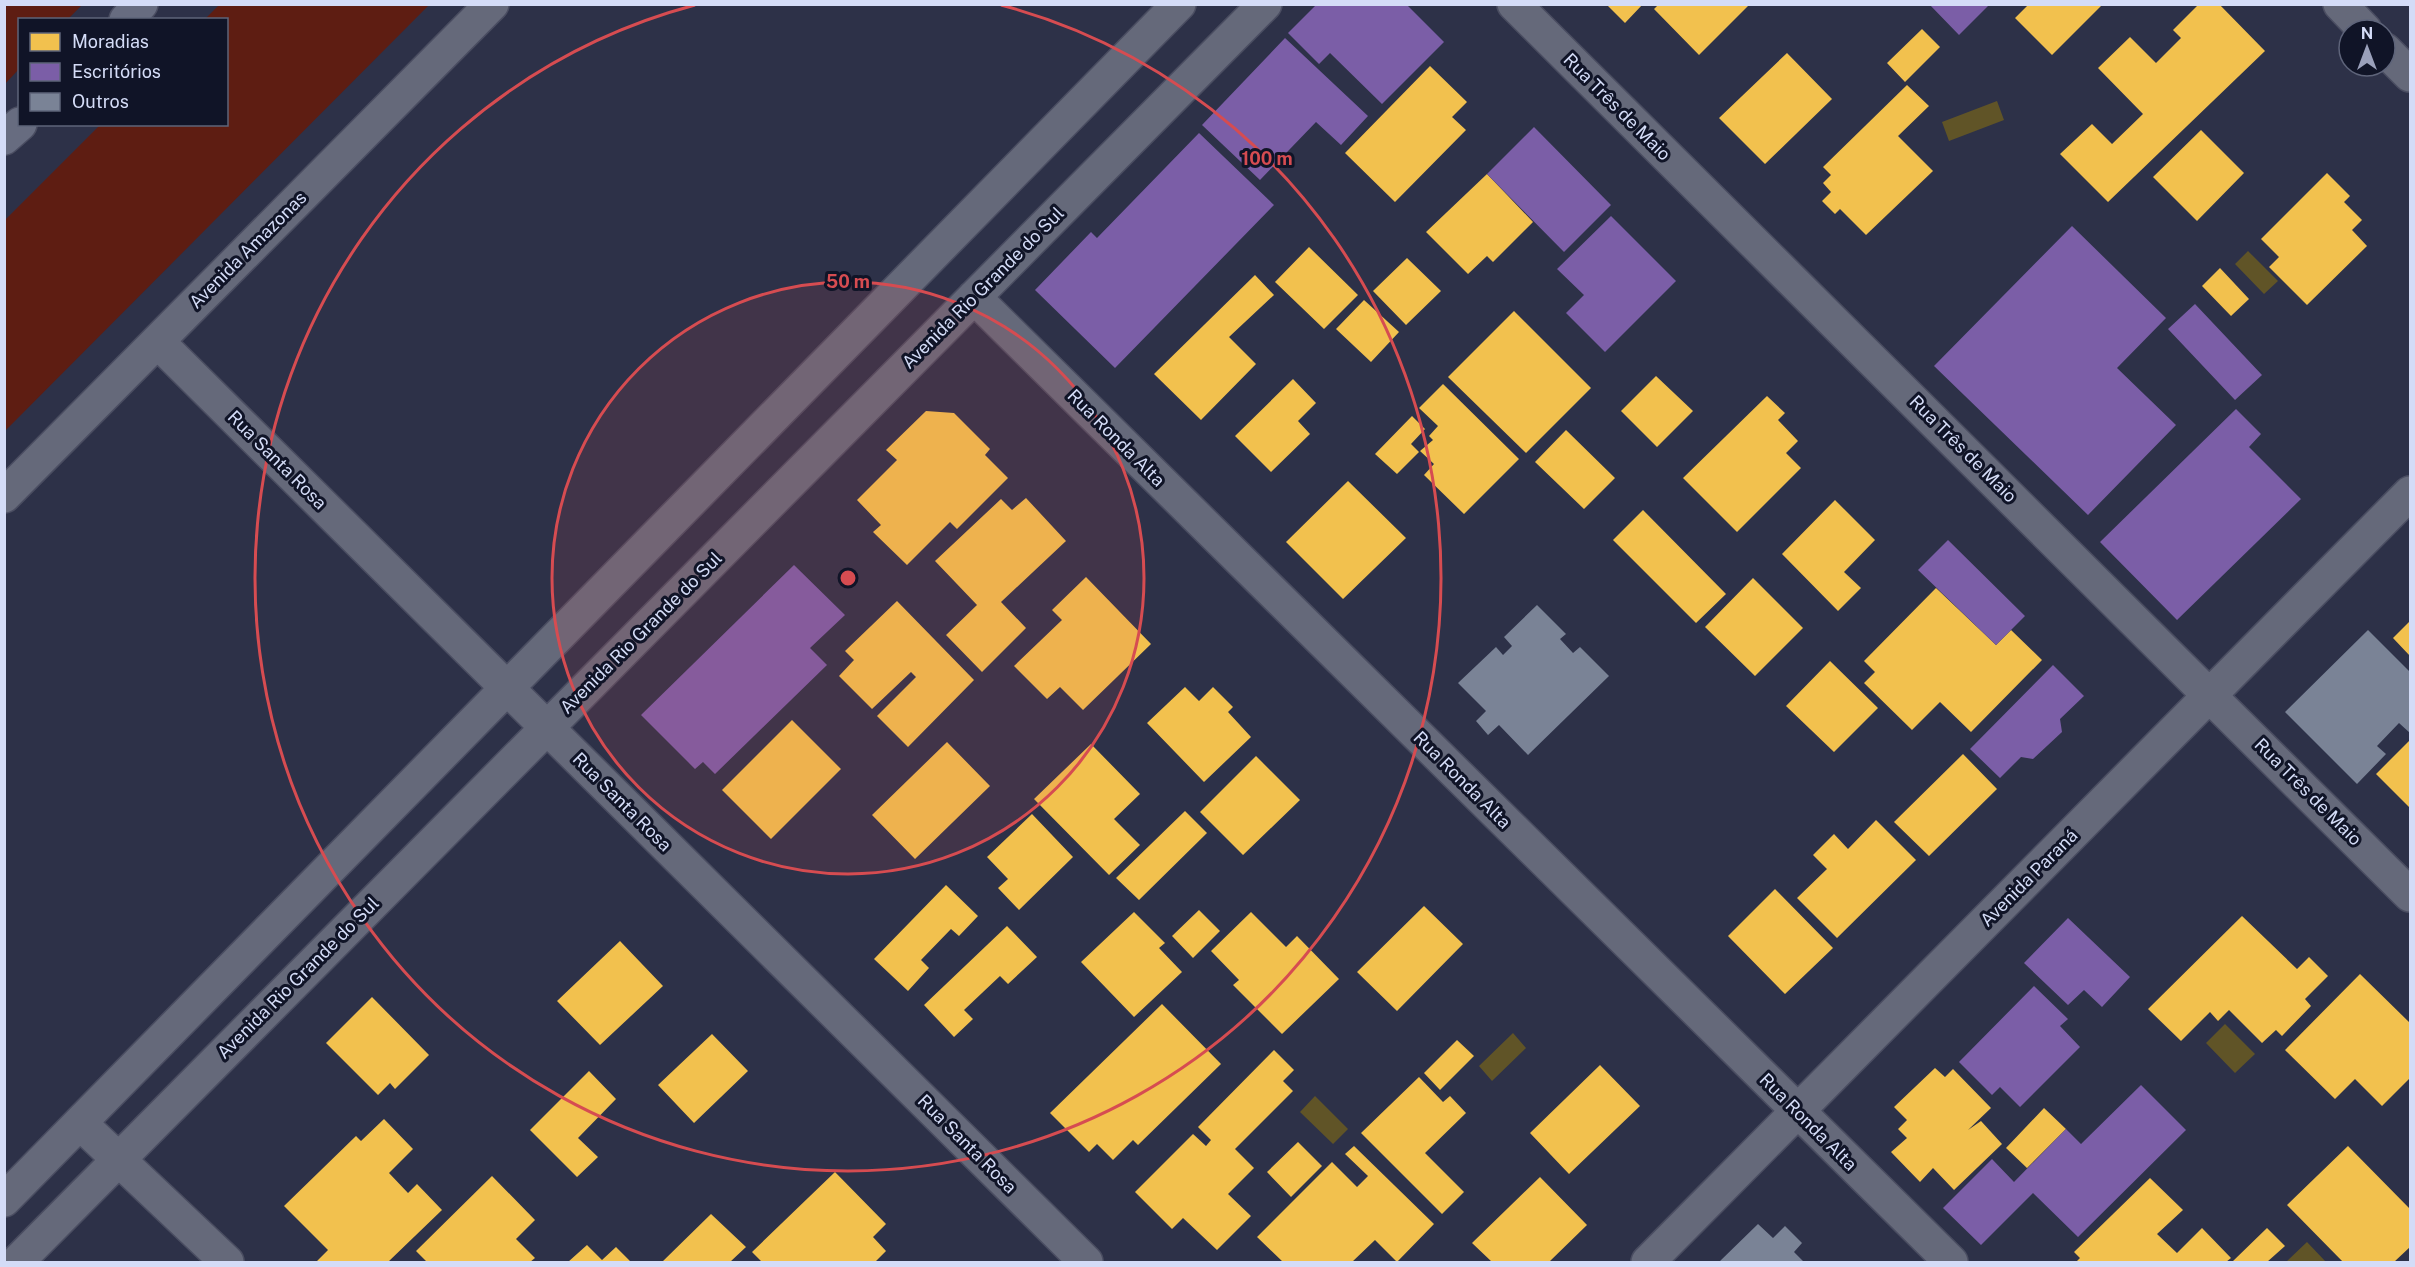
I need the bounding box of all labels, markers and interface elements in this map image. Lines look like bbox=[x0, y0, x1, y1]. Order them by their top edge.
legend bbox=[18, 18, 228, 126]
north arrow bbox=[2337, 18, 2397, 78]
text: N bbox=[2361, 24, 2373, 43]
text: Moradias bbox=[72, 31, 149, 52]
street label: Rua Três de Maio bbox=[1559, 49, 1675, 165]
text: Escritórios bbox=[72, 61, 161, 82]
text: Outros bbox=[72, 91, 129, 112]
text: 100 m bbox=[1241, 148, 1293, 169]
street label: Avenida Amazonas bbox=[185, 187, 311, 313]
street label: Avenida Rio Grande do Sul bbox=[897, 202, 1068, 373]
text: 50 m bbox=[826, 271, 870, 292]
street label: Rua Ronda Alta bbox=[1063, 385, 1169, 491]
street label: Rua Três de Maio bbox=[1905, 391, 2021, 507]
street label: Rua Santa Rosa bbox=[224, 406, 331, 513]
street label: Avenida Rio Grande do Sul bbox=[555, 547, 726, 718]
centre of rings bbox=[838, 568, 858, 588]
street label: Rua Ronda Alta bbox=[1409, 727, 1515, 833]
street label: Rua Três de Maio bbox=[2250, 734, 2366, 850]
street label: Rua Santa Rosa bbox=[569, 748, 676, 855]
street label: Avenida Paraná bbox=[1976, 825, 2082, 931]
street label: Avenida Rio Grande do Sul bbox=[212, 892, 383, 1063]
street label: Rua Ronda Alta bbox=[1755, 1069, 1861, 1175]
street label: Rua Santa Rosa bbox=[914, 1090, 1021, 1197]

